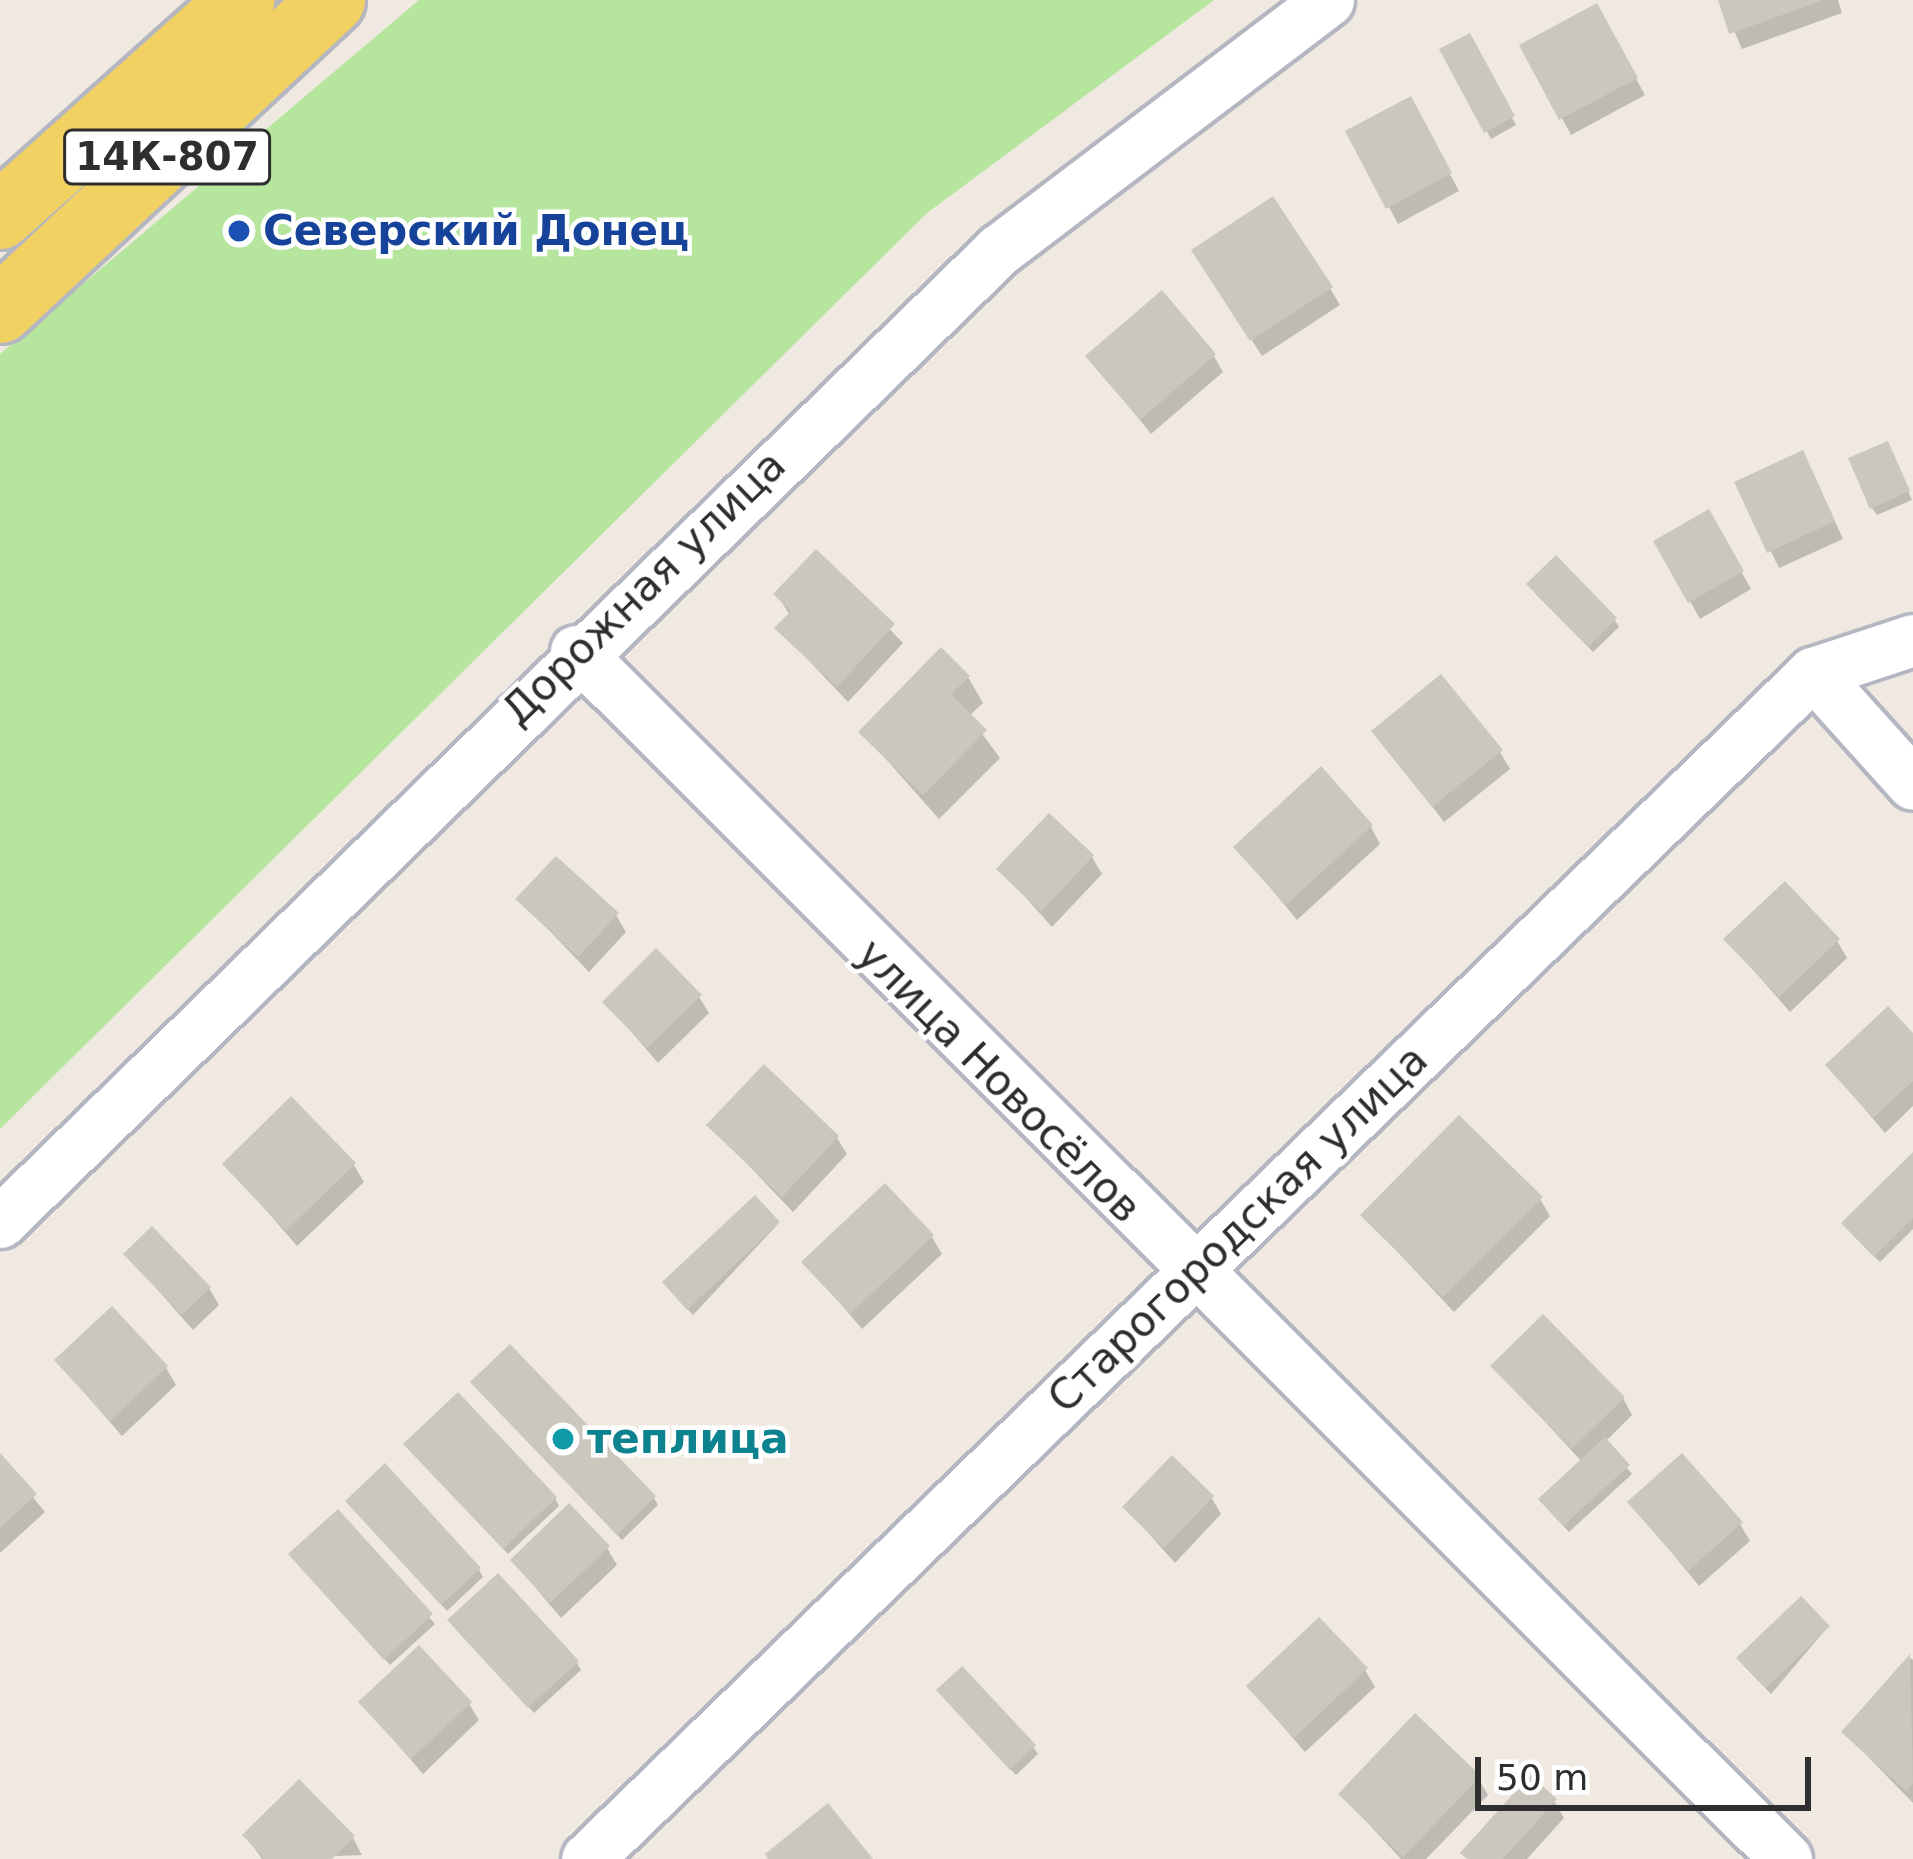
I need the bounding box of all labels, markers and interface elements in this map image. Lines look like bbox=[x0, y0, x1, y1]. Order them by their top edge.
road number: 14К-807 bbox=[62, 124, 272, 190]
place label: Северский Донец bbox=[263, 206, 689, 256]
marker: Северский Донец bbox=[226, 218, 252, 244]
street label: Дорожная улица bbox=[492, 440, 796, 736]
street label: улица Новосёлов bbox=[847, 929, 1151, 1233]
street label: Старогородская улица bbox=[1038, 1035, 1438, 1423]
place label: теплица bbox=[587, 1414, 789, 1464]
marker: теплица bbox=[550, 1426, 576, 1452]
scale bar bbox=[1481, 1733, 1817, 1807]
text: 50 m bbox=[1496, 1757, 1588, 1798]

